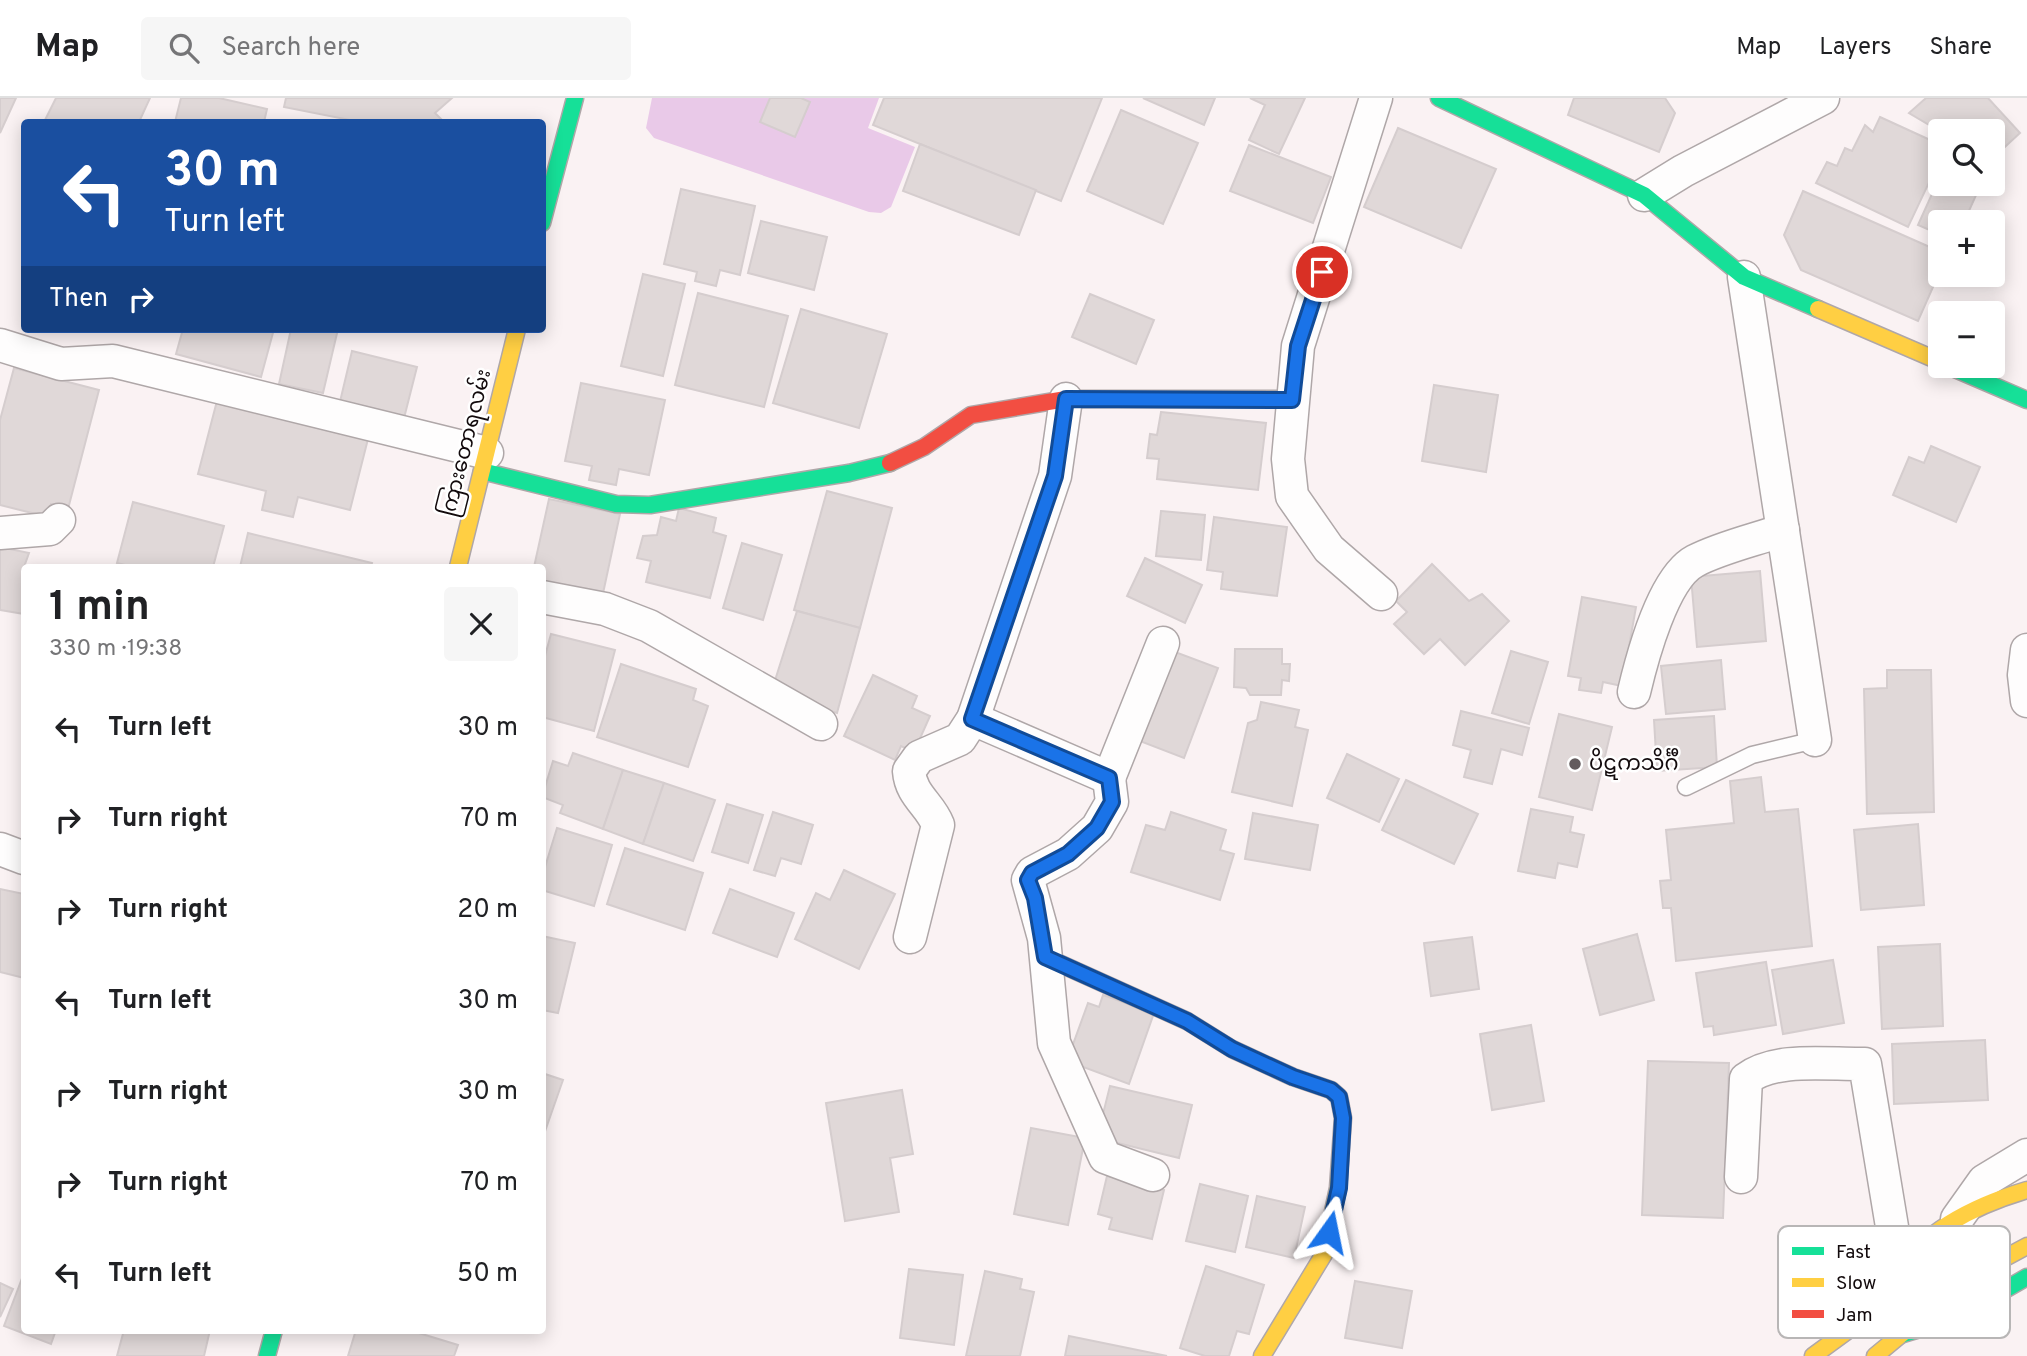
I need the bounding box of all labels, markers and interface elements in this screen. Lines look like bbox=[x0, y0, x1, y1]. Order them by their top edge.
search box bbox=[141, 17, 631, 80]
text: Map bbox=[35, 27, 99, 69]
icon: search bbox=[165, 29, 203, 67]
text: Search here bbox=[221, 32, 360, 65]
text: Map bbox=[1736, 33, 1781, 63]
text: Layers bbox=[1819, 33, 1891, 63]
text: Share bbox=[1929, 33, 1992, 63]
map controls bbox=[1928, 119, 2005, 378]
button: search bbox=[1928, 119, 2005, 196]
text: 30 m bbox=[164, 142, 280, 204]
icon: left bbox=[49, 147, 140, 238]
text: Turn left bbox=[164, 203, 285, 243]
button: + bbox=[1928, 210, 2005, 287]
pin bbox=[1292, 242, 1352, 302]
icon: arrive bbox=[1303, 253, 1341, 291]
icon: right bbox=[122, 280, 160, 318]
text: Then bbox=[49, 283, 108, 316]
button: − bbox=[1928, 301, 2005, 378]
street label: ကြားတောရလမ်း bbox=[432, 366, 500, 520]
text: 1 min bbox=[49, 582, 150, 635]
button: close bbox=[444, 587, 518, 661]
text: 330 m · 19:38 bbox=[49, 635, 182, 664]
icon: left bbox=[49, 710, 87, 748]
text: Turn left bbox=[108, 712, 212, 745]
text: 30 m bbox=[458, 712, 518, 745]
place label: ပိဋကသိင်္ဂီ bbox=[1589, 747, 1679, 780]
marker: ပိဋကသိင်္ဂီ bbox=[1567, 756, 1583, 772]
icon: right bbox=[49, 801, 87, 839]
text: Turn right bbox=[108, 803, 228, 836]
text: 70 m bbox=[460, 803, 518, 836]
icon: right bbox=[49, 892, 87, 930]
text: Turn right bbox=[108, 894, 228, 927]
text: 20 m bbox=[457, 894, 518, 927]
icon: left bbox=[49, 983, 87, 1021]
text: Turn left bbox=[108, 985, 212, 1018]
text: 30 m bbox=[458, 985, 518, 1018]
icon: right bbox=[49, 1074, 87, 1112]
text: Turn right bbox=[108, 1076, 228, 1109]
text: 30 m bbox=[458, 1076, 518, 1109]
icon: right bbox=[49, 1165, 87, 1203]
text: Turn right bbox=[108, 1167, 228, 1200]
text: 70 m bbox=[460, 1167, 518, 1200]
position arrow bbox=[1292, 1195, 1366, 1269]
legend bbox=[1778, 1226, 2010, 1338]
text: Fast bbox=[1836, 1241, 1871, 1265]
icon: left bbox=[49, 1256, 87, 1294]
text: Turn left bbox=[108, 1258, 212, 1291]
text: 50 m bbox=[457, 1258, 518, 1291]
text: Slow bbox=[1836, 1272, 1876, 1296]
text: Jam bbox=[1836, 1304, 1873, 1328]

